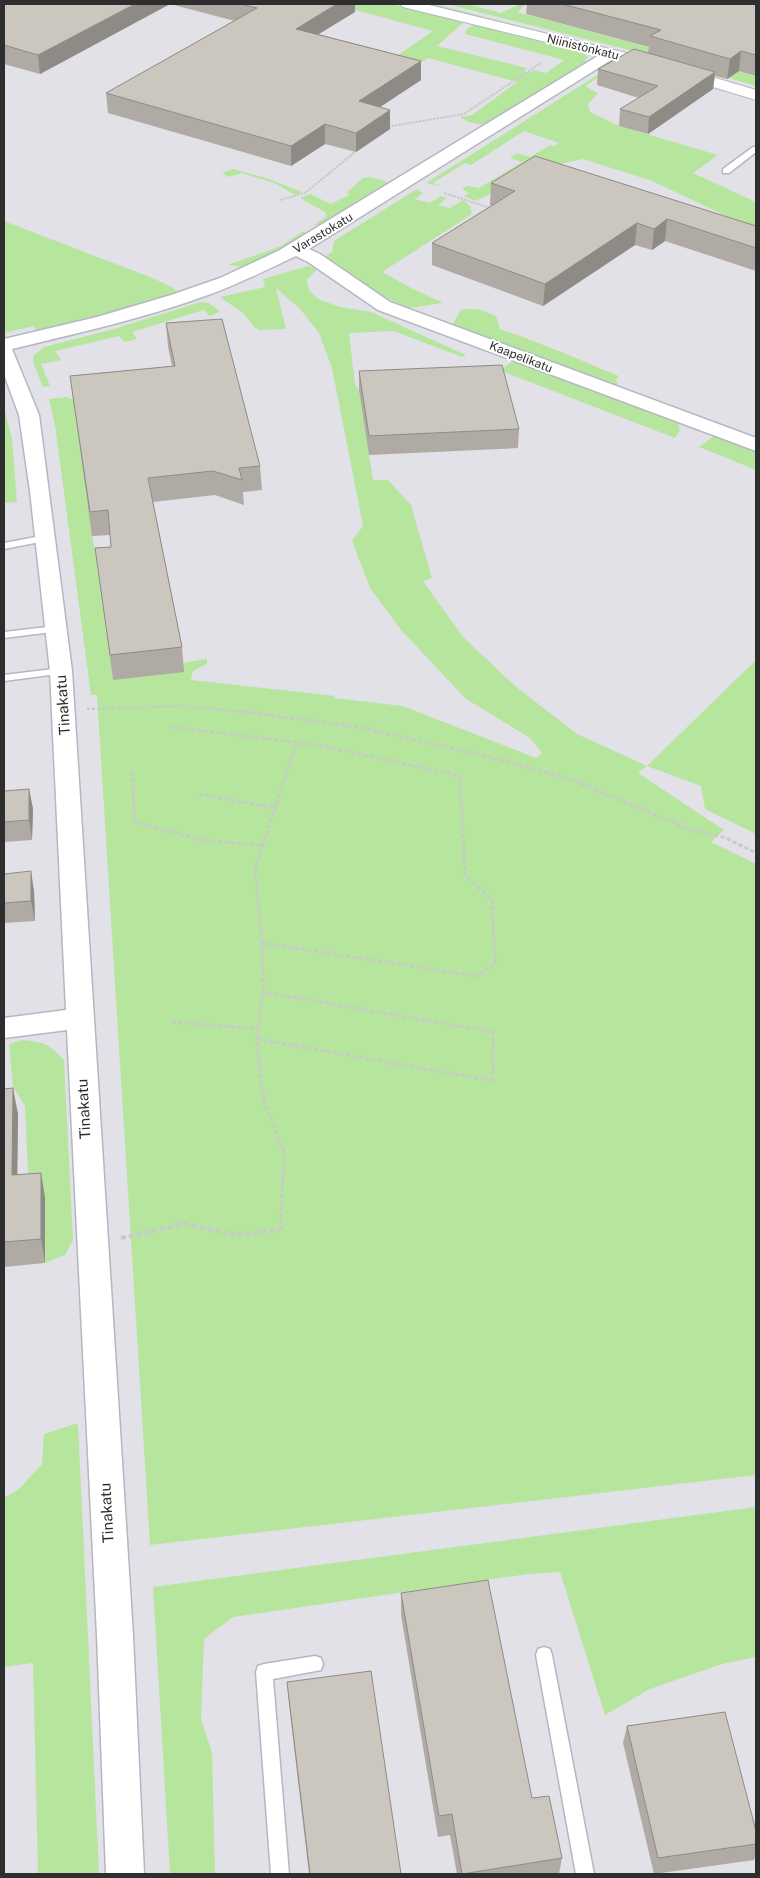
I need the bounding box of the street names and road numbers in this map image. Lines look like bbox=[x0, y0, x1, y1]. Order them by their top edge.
street label: Niinistönkatu bbox=[546, 31, 620, 63]
street label: Varastokatu bbox=[291, 210, 355, 256]
street label: Kaapelikatu bbox=[487, 339, 555, 375]
street label: Tinakatu bbox=[52, 674, 73, 736]
street label: Tinakatu bbox=[73, 1078, 94, 1140]
street label: Tinakatu bbox=[96, 1482, 117, 1544]

